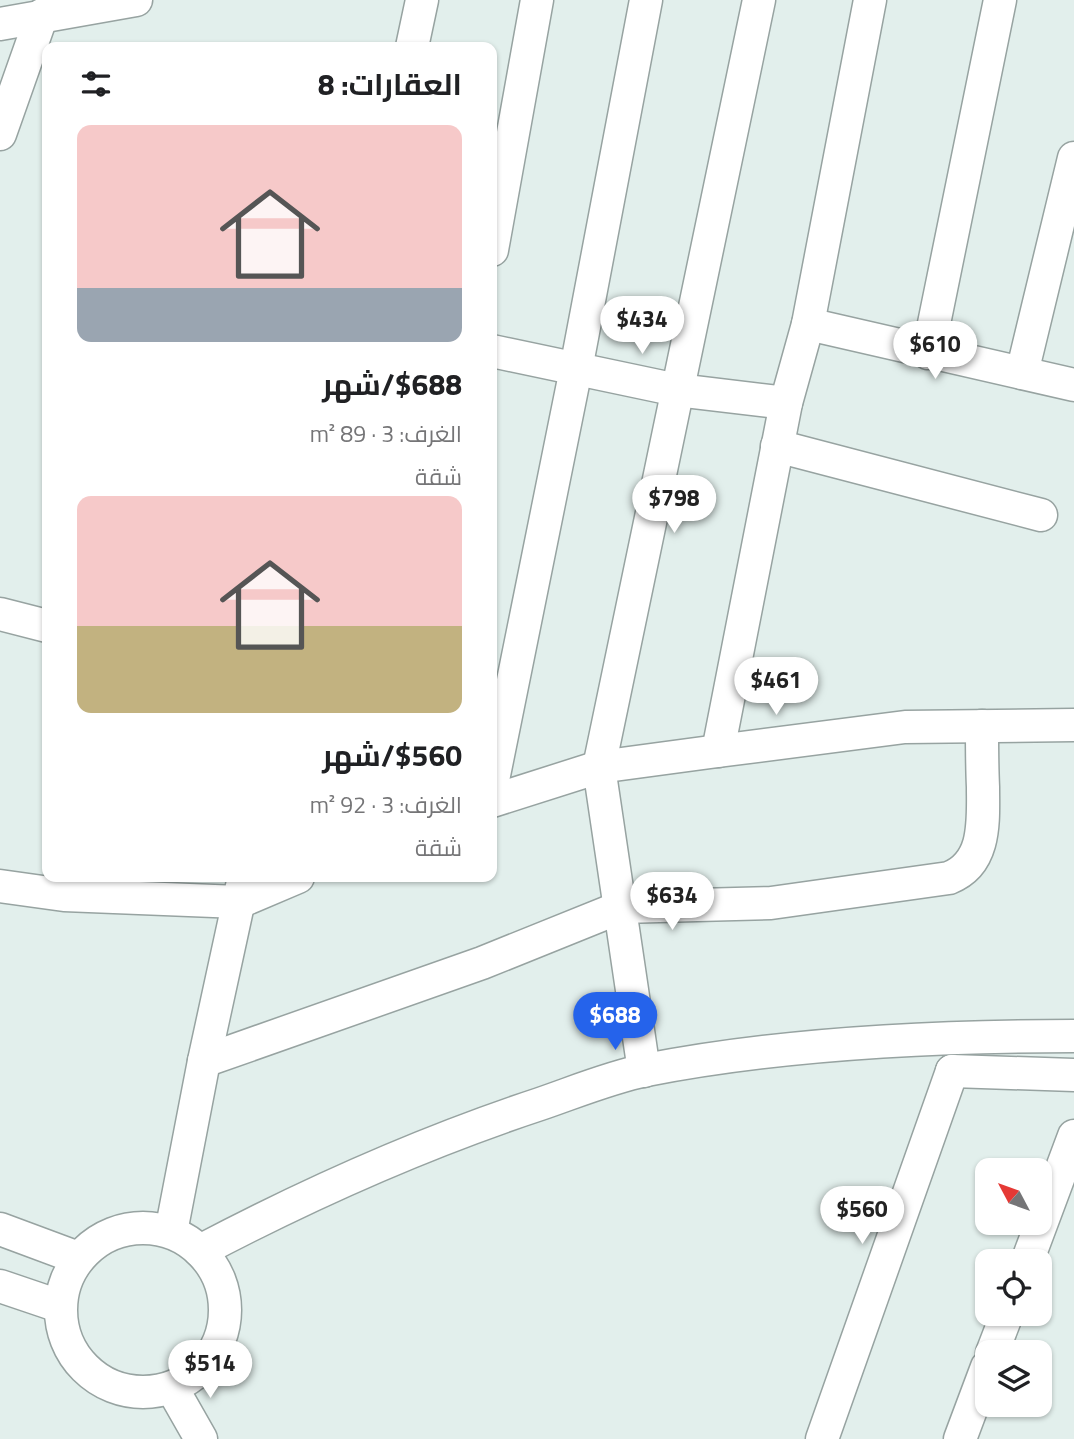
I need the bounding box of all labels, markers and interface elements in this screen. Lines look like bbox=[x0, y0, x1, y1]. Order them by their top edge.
text: العقارات: 8 bbox=[318, 61, 462, 107]
icon: filters bbox=[77, 65, 115, 103]
icon: home bbox=[207, 171, 333, 297]
pin: $434 bbox=[601, 296, 683, 356]
text: $434 bbox=[616, 301, 668, 336]
pin: $610 bbox=[894, 322, 976, 381]
text: $610 bbox=[909, 326, 961, 361]
text: $688/شهر bbox=[322, 361, 462, 407]
text: الغرف: 3 · 89 m² bbox=[310, 416, 462, 451]
text: شقة bbox=[415, 459, 462, 494]
pin: $798 bbox=[633, 476, 715, 535]
text: $798 bbox=[648, 480, 700, 515]
icon: home bbox=[207, 542, 333, 668]
pin: $461 bbox=[735, 658, 817, 717]
text: $461 bbox=[750, 662, 802, 697]
text: $560/شهر bbox=[322, 732, 462, 778]
text: الغرف: 3 · 92 m² bbox=[310, 787, 462, 822]
text: شقة bbox=[415, 830, 462, 865]
pin: $634 bbox=[631, 872, 713, 932]
text: $634 bbox=[646, 877, 698, 912]
pin: $688 bbox=[574, 992, 656, 1052]
text: $688 bbox=[589, 997, 641, 1032]
north arrow bbox=[975, 1158, 1052, 1236]
map controls bbox=[975, 1158, 1052, 1417]
pin: $560 bbox=[821, 1186, 903, 1246]
text: $560 bbox=[836, 1191, 888, 1226]
button: locate bbox=[975, 1249, 1052, 1326]
pin: $514 bbox=[169, 1340, 251, 1400]
button: layers bbox=[975, 1340, 1052, 1417]
text: $514 bbox=[184, 1345, 236, 1380]

